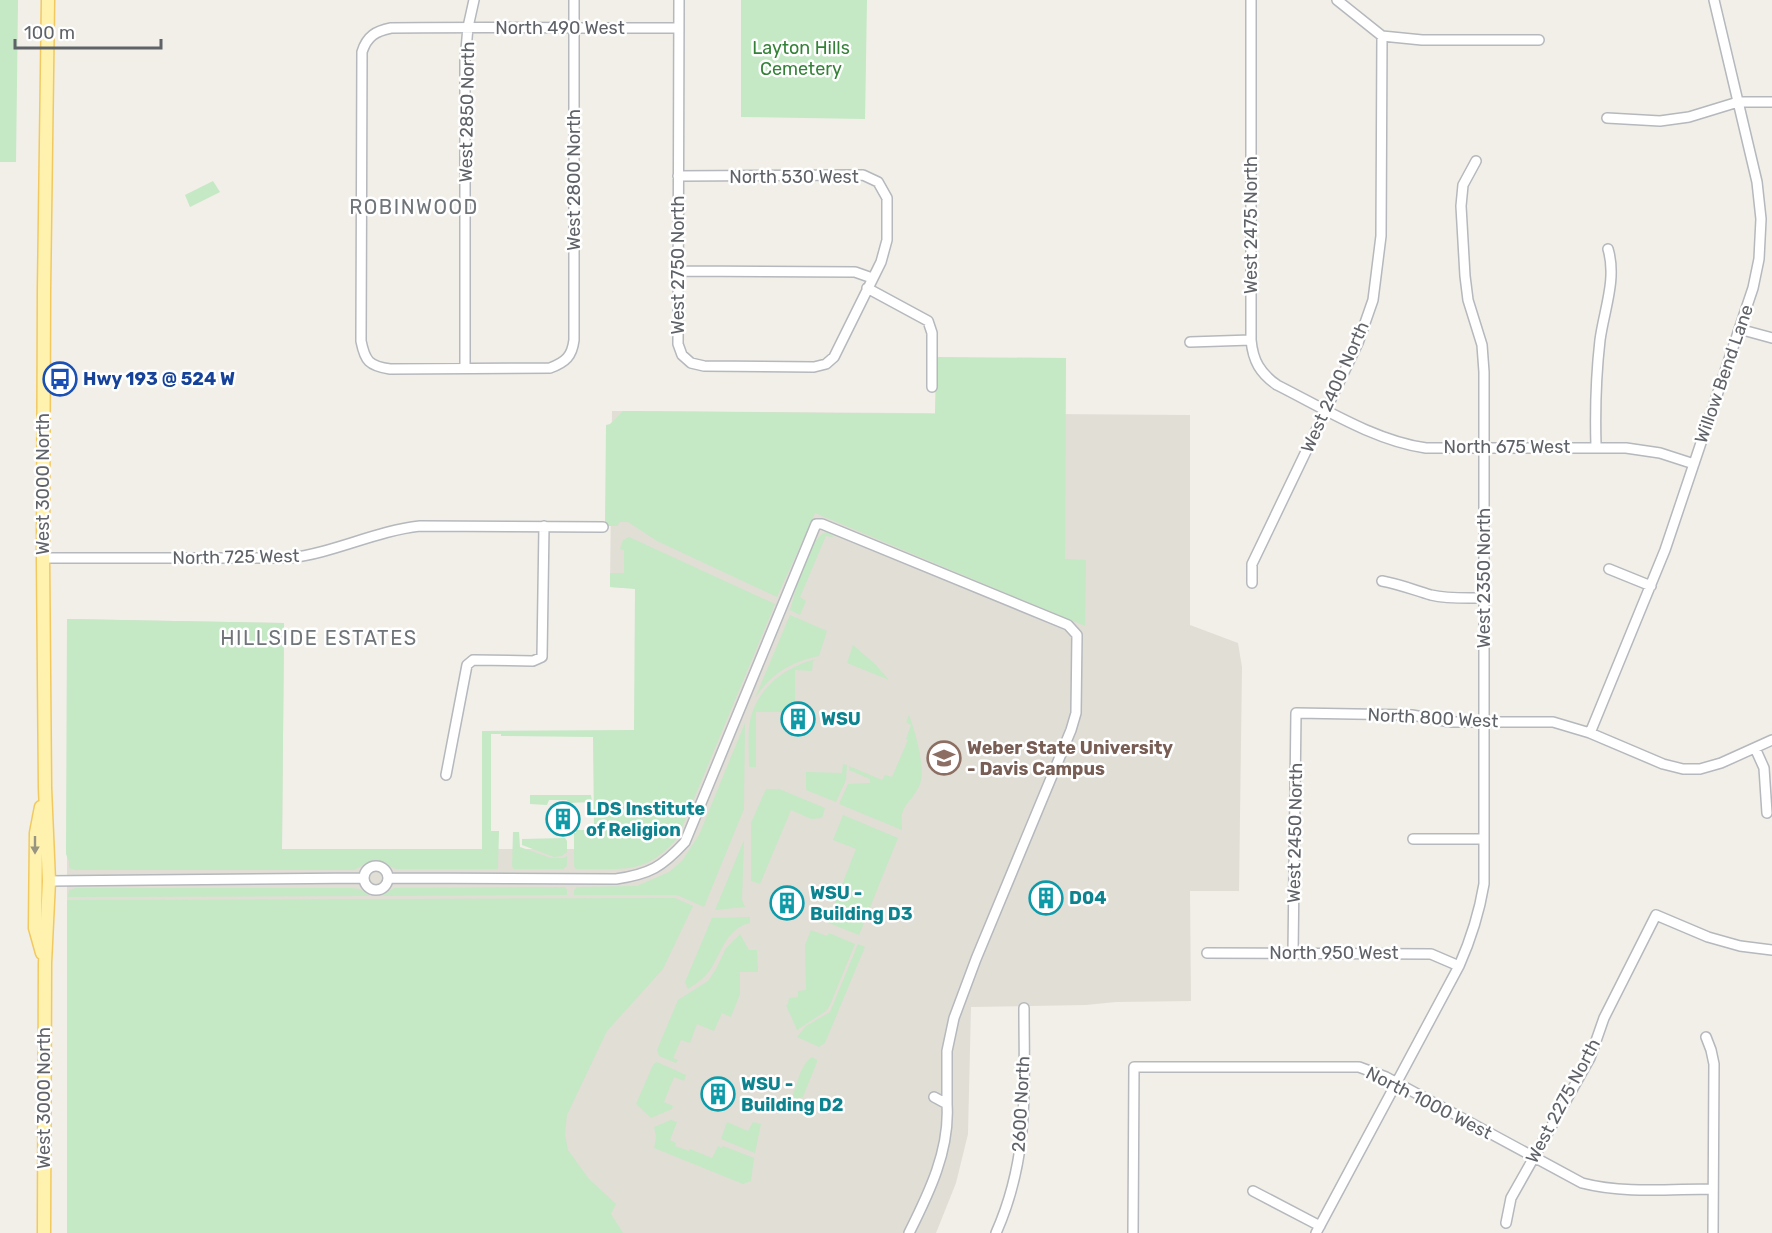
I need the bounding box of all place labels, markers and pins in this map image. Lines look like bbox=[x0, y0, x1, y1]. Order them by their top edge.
bus stop icon: Hwy 193 @ 524 W bbox=[42, 361, 78, 397]
place label: Hwy 193 @ 524 W bbox=[83, 368, 235, 390]
building icon: WSU bbox=[780, 701, 816, 737]
place label: WSU bbox=[821, 708, 861, 730]
place label: Weber State University - Davis Campus bbox=[967, 737, 1173, 780]
school or university icon: Weber State University - Davis Campus bbox=[926, 740, 962, 776]
place label: LDS Institute of Religion bbox=[586, 798, 706, 841]
building icon: LDS Institute of Religion bbox=[545, 801, 581, 837]
building icon: D04 bbox=[1028, 880, 1064, 916]
place label: WSU - Building D3 bbox=[810, 882, 913, 925]
building icon: WSU - Building D3 bbox=[769, 885, 805, 921]
place label: D04 bbox=[1069, 887, 1106, 909]
place label: WSU - Building D2 bbox=[741, 1073, 843, 1116]
building icon: WSU - Building D2 bbox=[700, 1076, 736, 1112]

